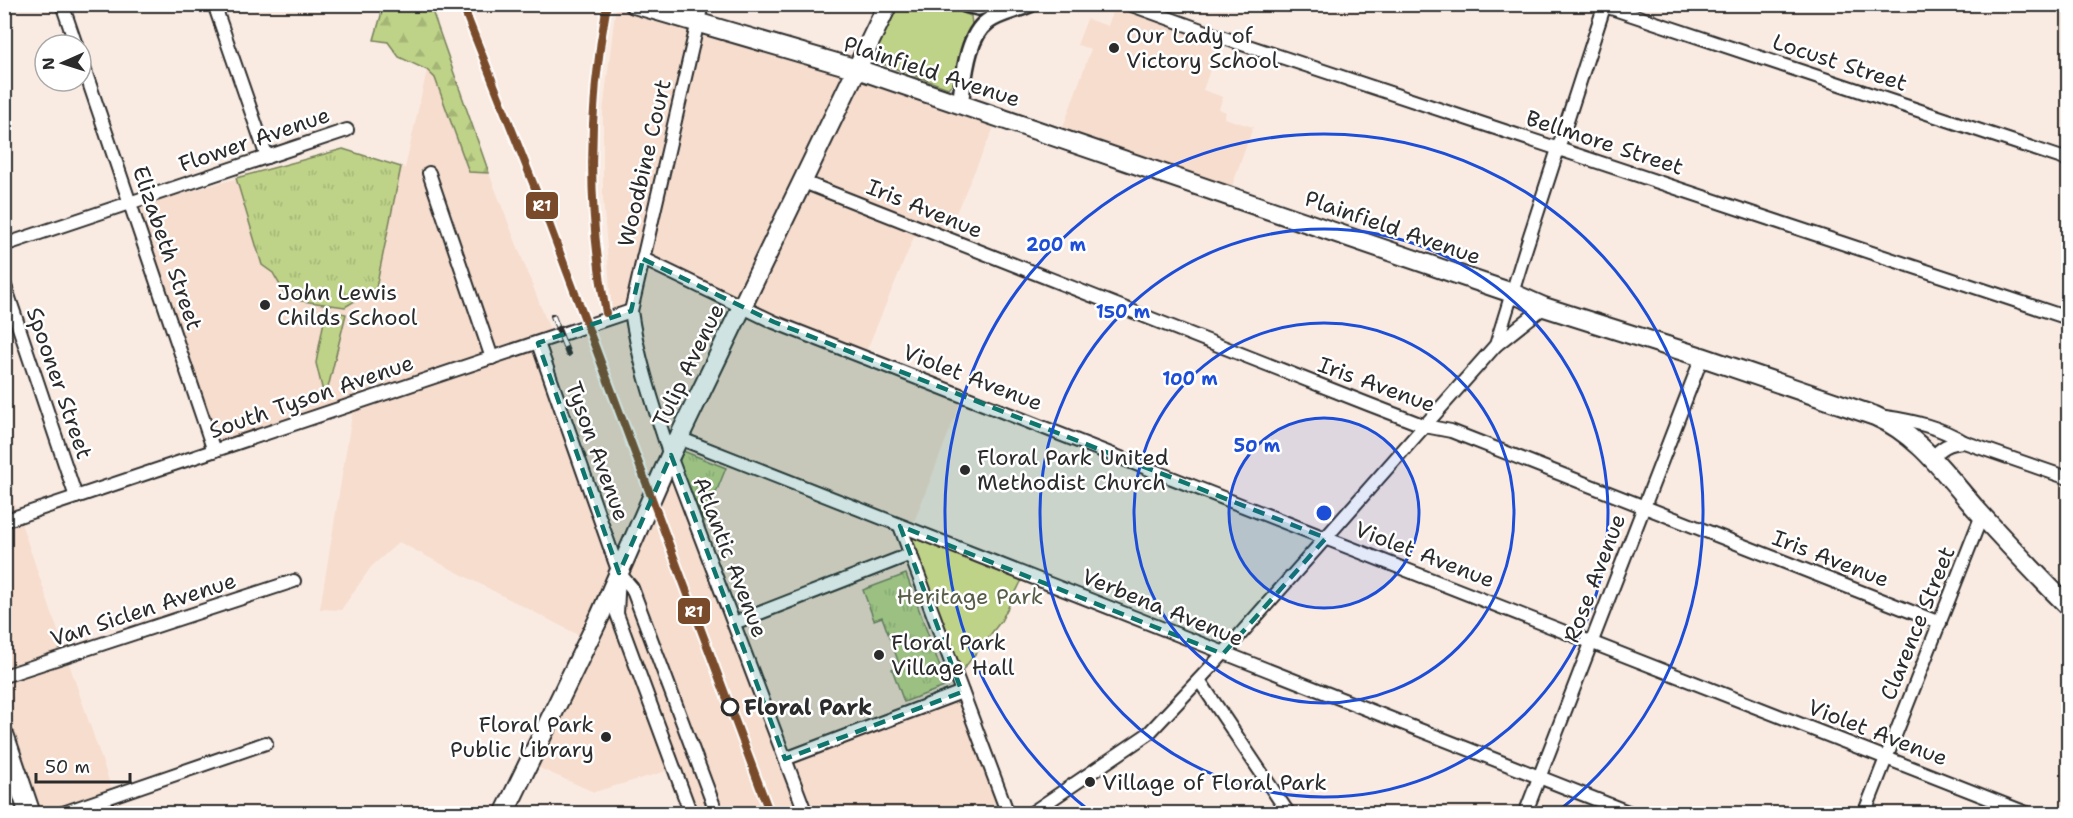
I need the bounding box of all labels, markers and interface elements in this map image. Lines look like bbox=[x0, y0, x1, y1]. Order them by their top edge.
place label: Our Lady of Victory School bbox=[1126, 21, 1279, 75]
street label: Locust Street bbox=[1769, 27, 1911, 98]
street label: Plainfield Avenue bbox=[840, 29, 1024, 114]
north arrow bbox=[33, 33, 93, 93]
marker: Our Lady of Victory School bbox=[1107, 41, 1121, 55]
text: N bbox=[38, 57, 59, 71]
street label: Woodbine Court bbox=[611, 77, 678, 250]
street label: Flower Avenue bbox=[175, 100, 333, 179]
street label: Bellmore Street bbox=[1522, 103, 1687, 182]
street label: Elizabeth Street bbox=[126, 162, 209, 334]
street label: Iris Avenue bbox=[862, 172, 987, 245]
street label: Plainfield Avenue bbox=[1301, 184, 1485, 271]
line badge: R1 bbox=[525, 191, 559, 220]
text: R1 bbox=[533, 195, 551, 216]
text: 200 m bbox=[1026, 233, 1087, 257]
place label: John Lewis Childs School bbox=[277, 278, 418, 332]
marker: John Lewis Childs School bbox=[258, 298, 272, 312]
street label: Tulip Avenue bbox=[646, 299, 731, 432]
text: 150 m bbox=[1096, 300, 1151, 324]
street label: Spooner Street bbox=[20, 303, 99, 463]
street label: Violet Avenue bbox=[899, 338, 1047, 417]
street label: South Tyson Avenue bbox=[205, 348, 417, 445]
street label: Iris Avenue bbox=[1314, 350, 1439, 419]
text: 100 m bbox=[1162, 367, 1218, 391]
street label: Tyson Avenue bbox=[559, 377, 636, 525]
text: 50 m bbox=[1234, 434, 1281, 458]
place label: Floral Park United Methodist Church bbox=[977, 443, 1169, 497]
marker: Floral Park United Methodist Church bbox=[958, 463, 972, 477]
street label: Atlantic Avenue bbox=[687, 473, 775, 642]
centre of rings bbox=[1314, 503, 1334, 523]
street label: Rose Avenue bbox=[1557, 510, 1632, 647]
street label: Violet Avenue bbox=[1351, 515, 1499, 594]
street label: Iris Avenue bbox=[1768, 523, 1893, 594]
street label: Clarence Street bbox=[1873, 542, 1962, 704]
street label: Verbena Avenue bbox=[1078, 562, 1248, 653]
street label: Van Siclen Avenue bbox=[47, 566, 240, 653]
park label: Heritage Park bbox=[897, 582, 1043, 611]
line badge: R1 bbox=[677, 597, 711, 625]
text: R1 bbox=[685, 601, 703, 622]
place label: Floral Park Village Hall bbox=[891, 628, 1015, 682]
marker: Floral Park Village Hall bbox=[872, 648, 886, 662]
place label: Floral Park bbox=[744, 693, 872, 722]
street label: Violet Avenue bbox=[1804, 693, 1952, 772]
marker: Floral Park bbox=[721, 698, 739, 716]
place label: Floral Park Public Library bbox=[450, 710, 594, 764]
marker: Floral Park Public Library bbox=[599, 730, 613, 744]
scale bar bbox=[36, 746, 130, 784]
text: 50 m bbox=[45, 755, 90, 779]
place label: Village of Floral Park bbox=[1102, 768, 1327, 797]
marker: Village of Floral Park bbox=[1083, 775, 1097, 789]

